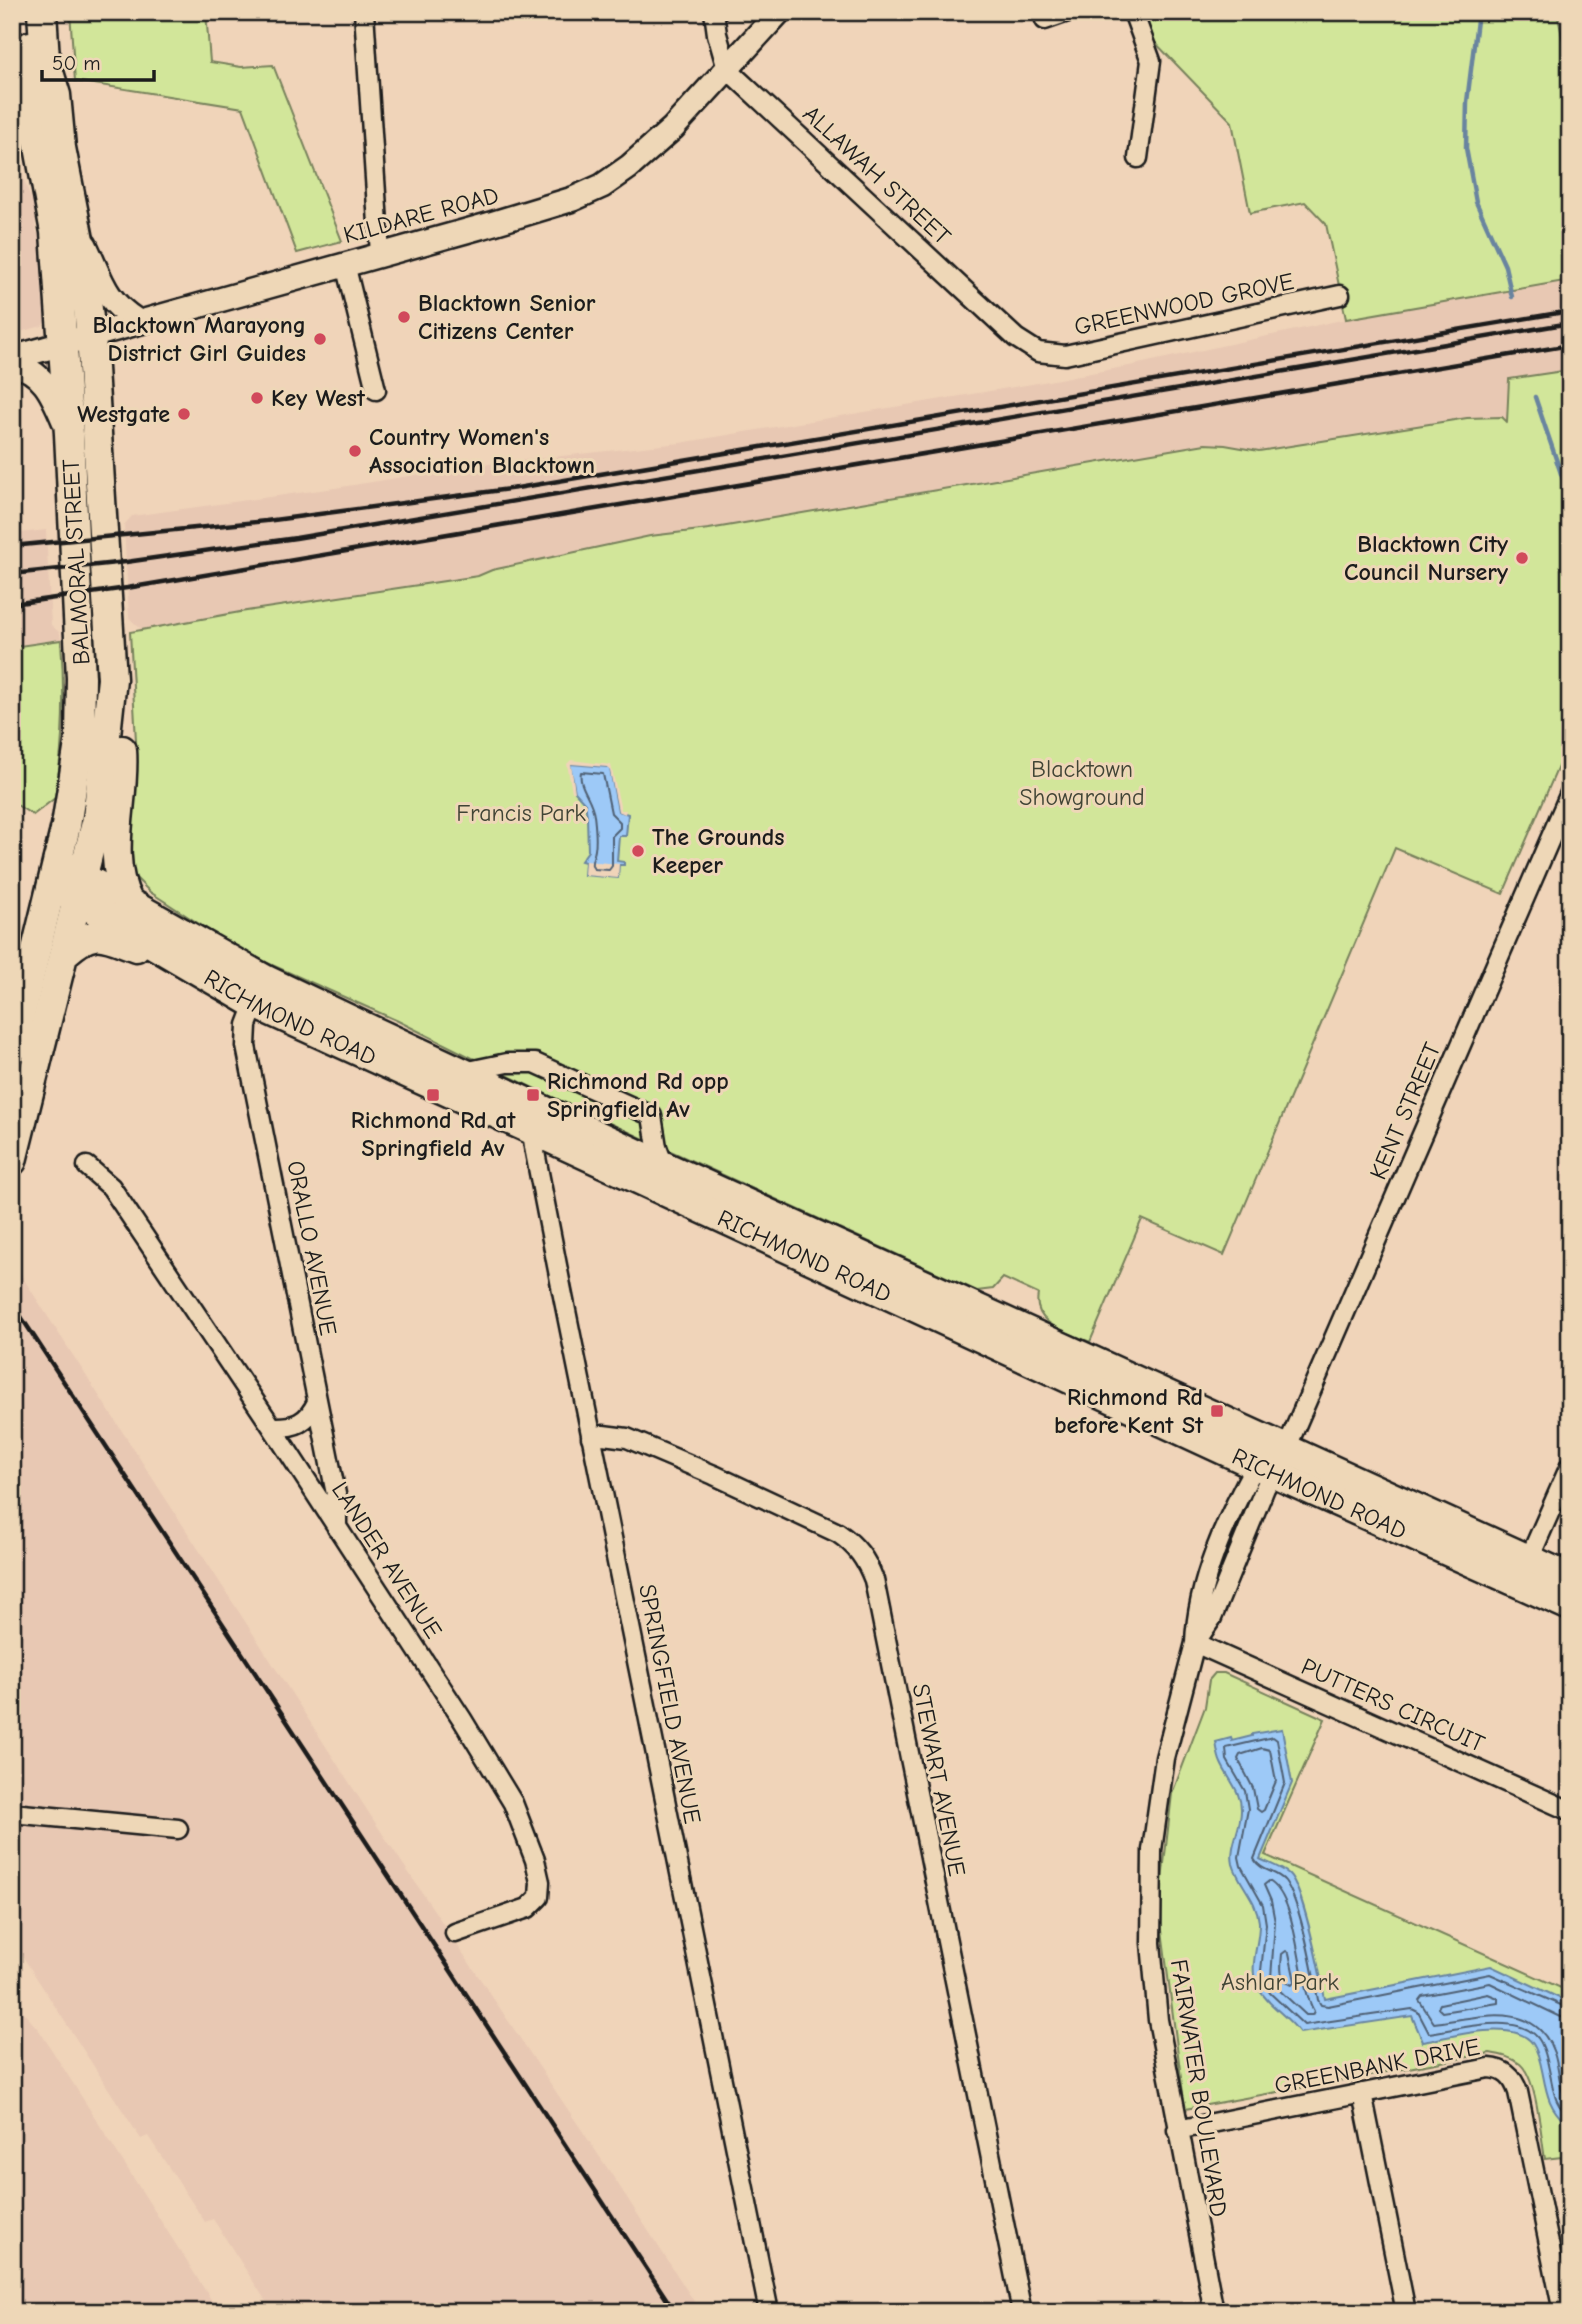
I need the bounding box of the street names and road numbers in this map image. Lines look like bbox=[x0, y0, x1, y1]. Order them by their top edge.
street label: ALLAWAH STREET bbox=[798, 100, 957, 251]
street label: KILDARE ROAD bbox=[340, 181, 502, 249]
street label: GREENWOOD GROVE bbox=[1072, 267, 1296, 341]
street label: BALMORAL STREET bbox=[57, 458, 95, 666]
street label: RICHMOND ROAD bbox=[199, 963, 381, 1071]
street label: KENT STREET bbox=[1364, 1038, 1447, 1184]
street label: ORALLO AVENUE bbox=[281, 1158, 343, 1338]
street label: RICHMOND ROAD bbox=[713, 1204, 896, 1308]
street label: RICHMOND ROAD bbox=[1228, 1442, 1411, 1545]
street label: LANDER AVENUE bbox=[326, 1477, 448, 1643]
street label: SPRINGFIELD AVENUE bbox=[633, 1582, 707, 1826]
street label: PUTTERS CIRCUIT bbox=[1297, 1652, 1489, 1758]
street label: STEWART AVENUE bbox=[907, 1681, 971, 1879]
street label: FAIRWATER BOULEVARD bbox=[1165, 1957, 1233, 2219]
street label: GREENBANK DRIVE bbox=[1272, 2032, 1482, 2100]

